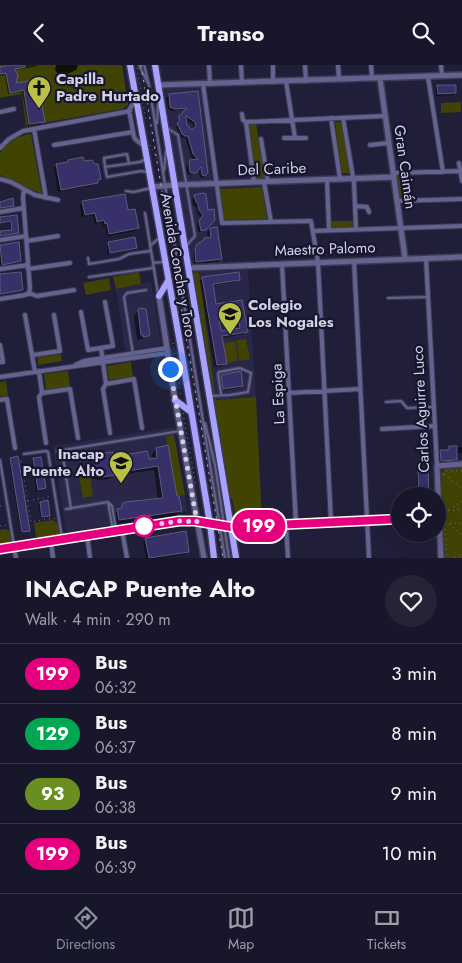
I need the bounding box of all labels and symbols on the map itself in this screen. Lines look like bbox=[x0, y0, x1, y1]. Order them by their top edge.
place label: Capilla Padre Hurtado bbox=[56, 68, 159, 107]
church icon: Capilla Padre Hurtado bbox=[26, 75, 52, 109]
street label: Gran Caimán bbox=[388, 124, 422, 210]
street label: Del Caribe bbox=[237, 157, 307, 181]
street label: Avenida Concha y Toro bbox=[154, 191, 202, 339]
street label: Maestro Palomo bbox=[274, 236, 376, 262]
place label: Colegio Los Nogales bbox=[248, 294, 334, 333]
school or university icon: Colegio Los Nogales bbox=[217, 301, 243, 335]
street label: Carlos Aguirre Luco bbox=[407, 345, 435, 473]
your location bbox=[158, 357, 183, 382]
street label: La Espiga bbox=[265, 363, 291, 425]
place label: Inacap Puente Alto bbox=[23, 443, 104, 482]
school or university icon: Inacap Puente Alto bbox=[108, 450, 134, 484]
line badge: 199 bbox=[230, 510, 288, 542]
unlabelled marker bbox=[133, 515, 155, 537]

